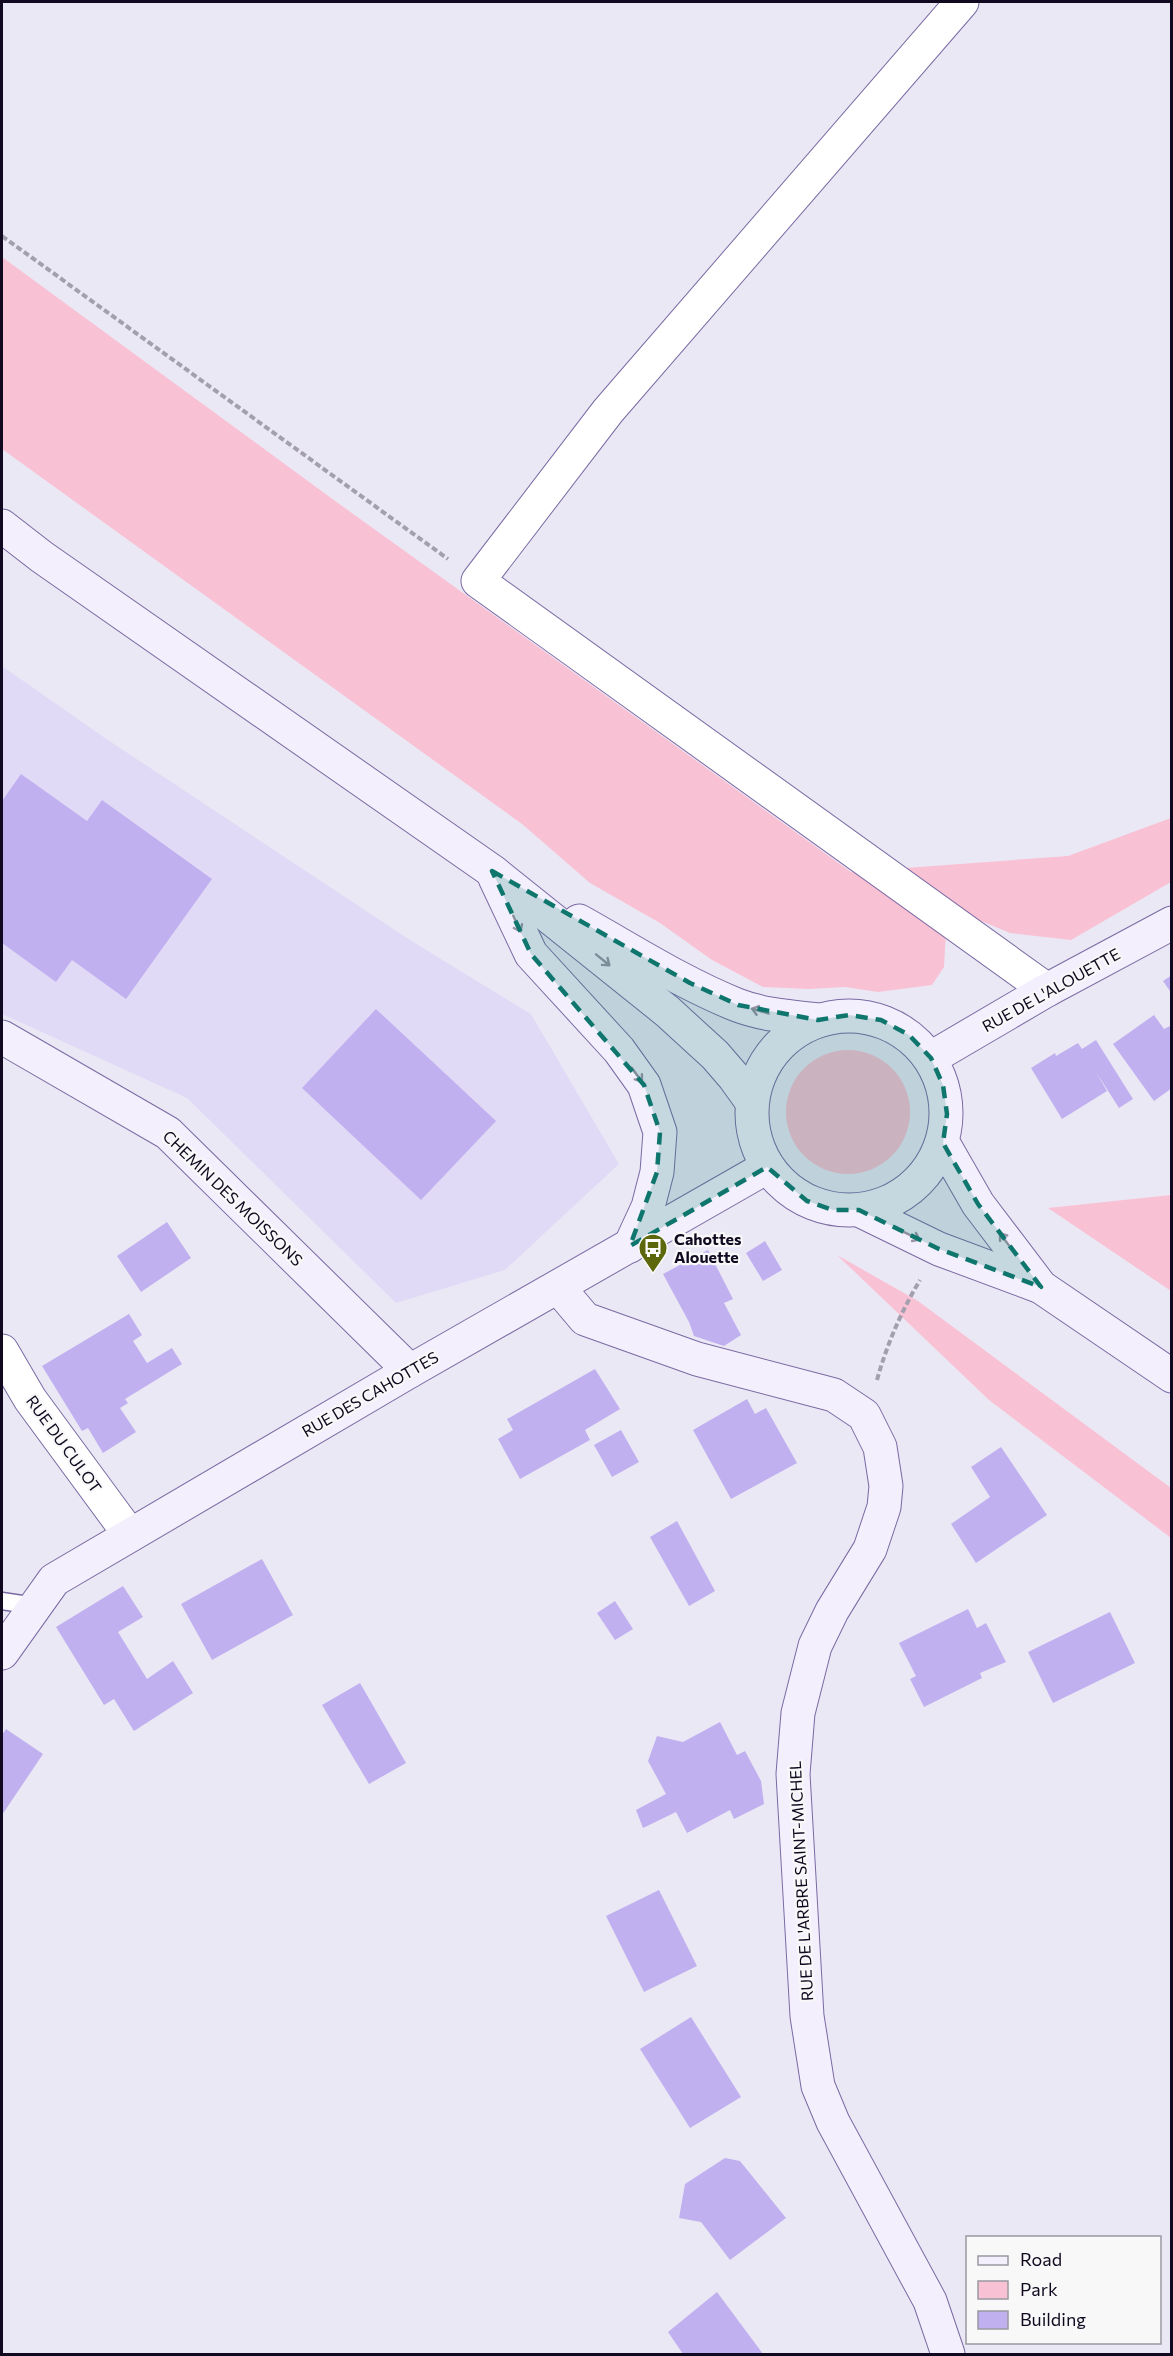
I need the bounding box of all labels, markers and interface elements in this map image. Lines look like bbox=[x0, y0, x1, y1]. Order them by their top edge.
one-way arrow bbox=[511, 914, 523, 932]
street label: RUE DE L'ALOUETTE bbox=[979, 944, 1123, 1035]
one-way arrow bbox=[595, 953, 610, 967]
one-way arrow bbox=[751, 1005, 770, 1016]
one-way arrow bbox=[631, 1067, 643, 1083]
street label: CHEMIN DES MOISSONS bbox=[160, 1126, 307, 1269]
place label: Cahottes Alouette bbox=[674, 1229, 741, 1266]
one-way arrow bbox=[903, 1230, 921, 1242]
bus stop icon: Cahottes Alouette bbox=[637, 1232, 669, 1274]
one-way arrow bbox=[999, 1232, 1012, 1248]
street label: RUE DES CAHOTTES bbox=[298, 1347, 441, 1440]
street label: RUE DU CULOT bbox=[23, 1391, 106, 1496]
street label: RUE DE L'ARBRE SAINT-MICHEL bbox=[785, 1761, 816, 2002]
legend bbox=[966, 2236, 1161, 2344]
text: Road bbox=[1020, 2248, 1062, 2270]
text: Park bbox=[1020, 2278, 1058, 2300]
text: Building bbox=[1020, 2308, 1086, 2330]

